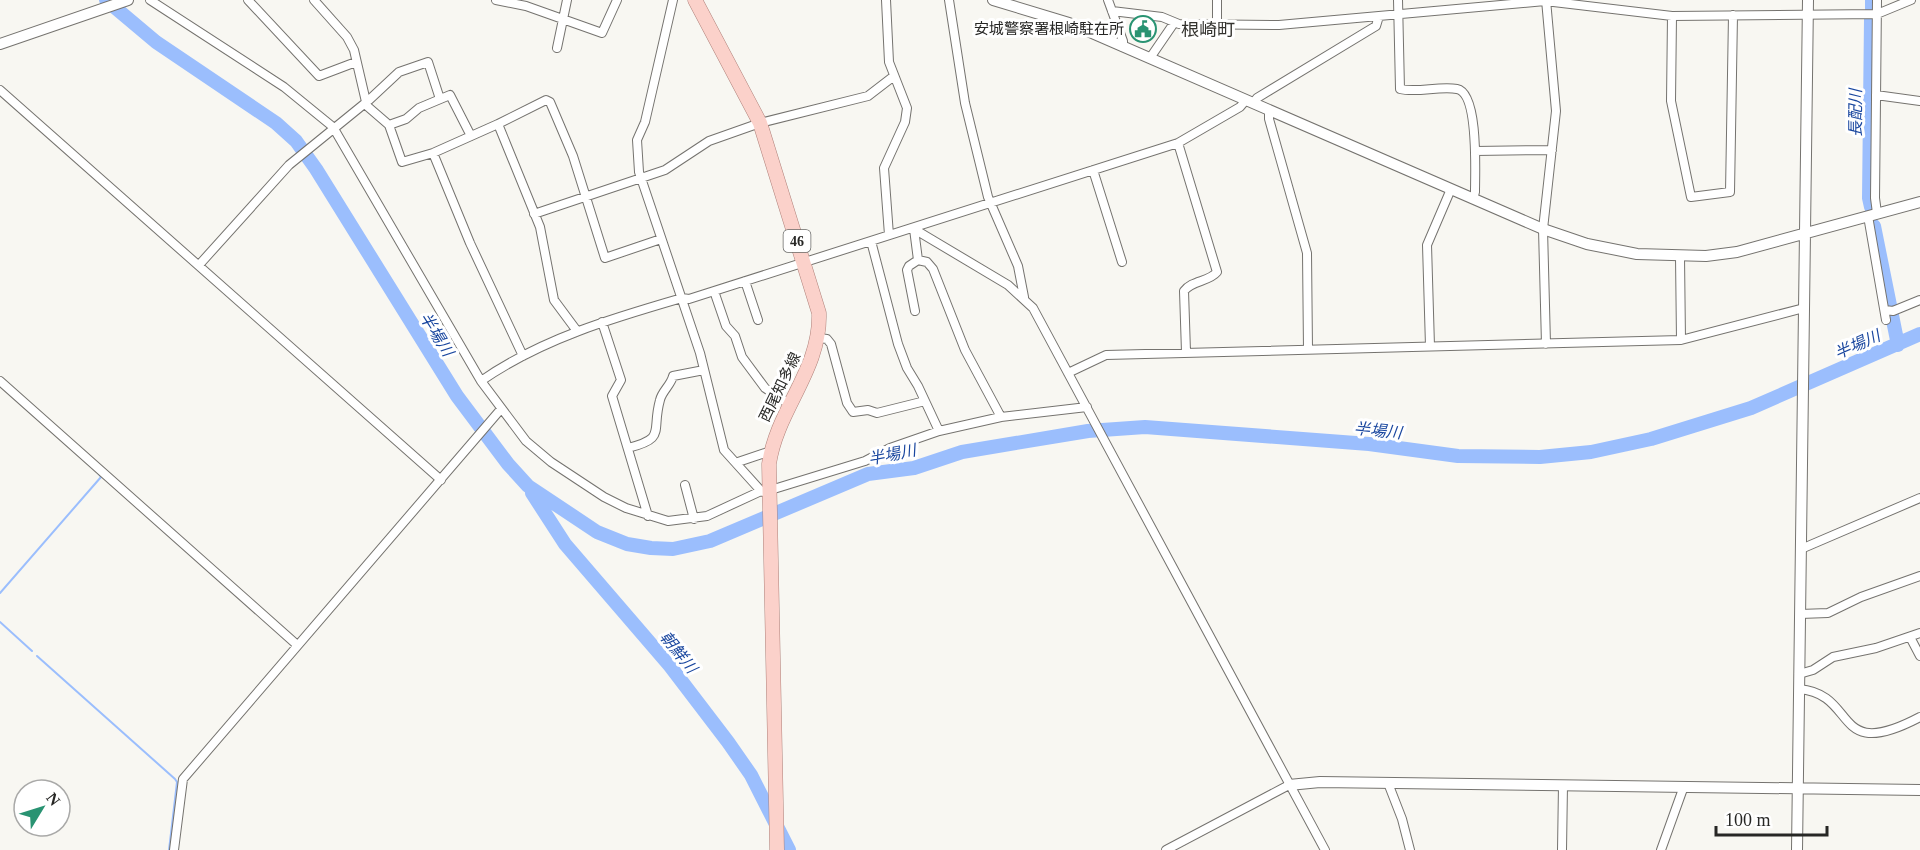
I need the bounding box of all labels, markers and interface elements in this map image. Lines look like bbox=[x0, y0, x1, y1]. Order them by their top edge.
public building icon: 安城警察署根崎駐在所 bbox=[1128, 14, 1158, 44]
district label: 根崎町 bbox=[1181, 20, 1235, 40]
place label: 安城警察署根崎駐在所 bbox=[974, 21, 1124, 37]
water label: 長配川 bbox=[1847, 87, 1864, 137]
road number: 46 bbox=[784, 230, 810, 252]
water label: 半場川 bbox=[417, 309, 458, 361]
water label: 半場川 bbox=[1832, 326, 1884, 362]
street label: 西尾知多線 bbox=[756, 350, 804, 424]
water label: 半場川 bbox=[1353, 420, 1405, 442]
water label: 半場川 bbox=[867, 441, 919, 467]
water label: 朝鮮川 bbox=[657, 628, 702, 678]
north arrow bbox=[12, 778, 72, 838]
text: N bbox=[43, 789, 64, 809]
scale bar bbox=[1716, 799, 1827, 837]
text: 100 m bbox=[1725, 810, 1771, 830]

